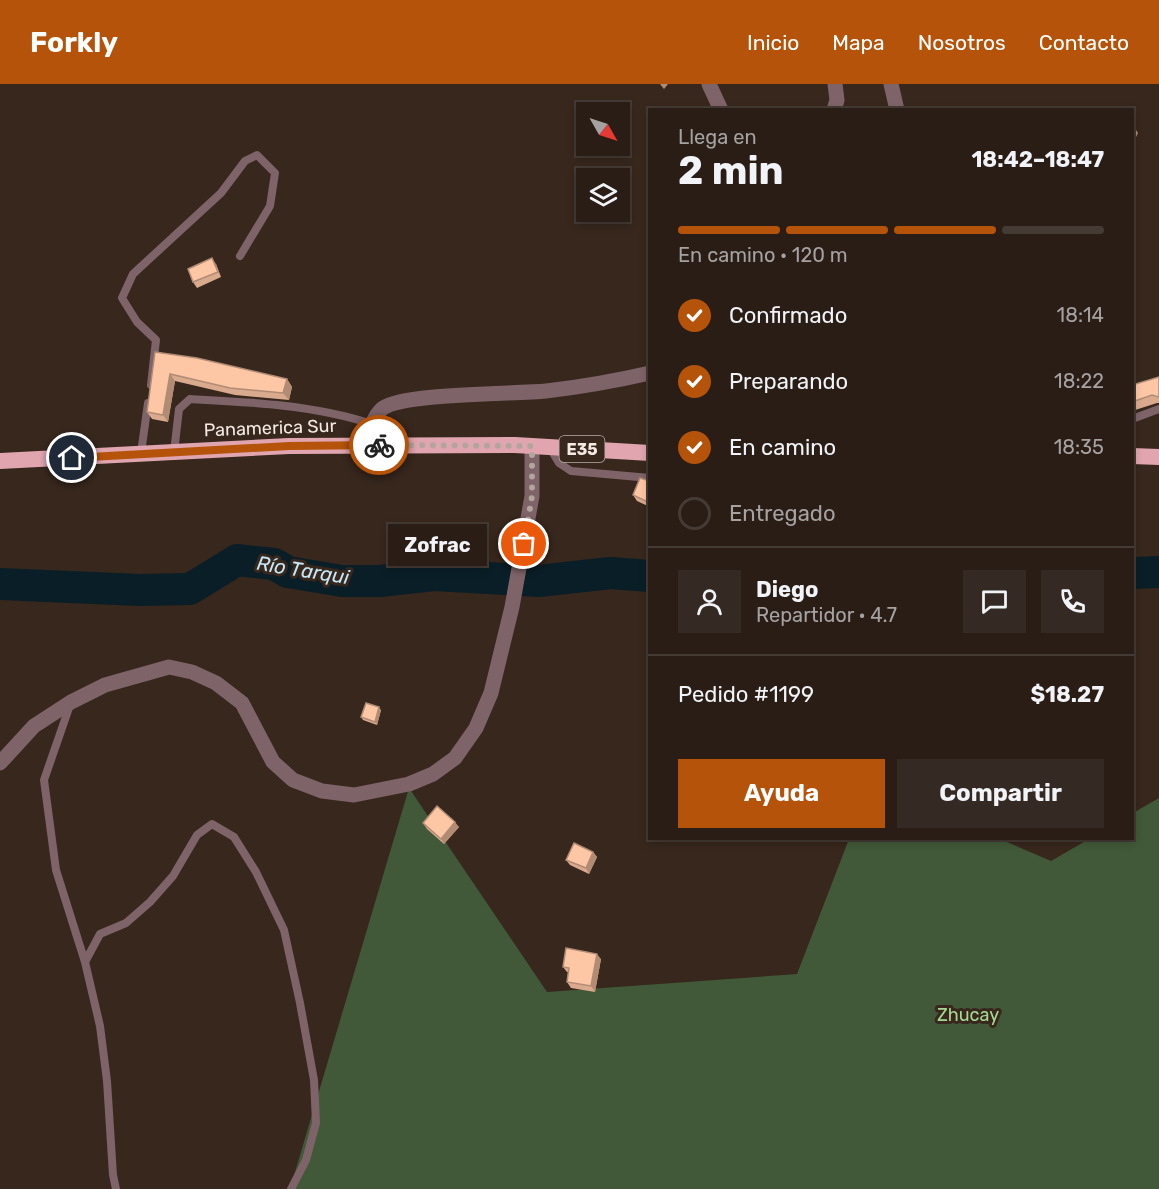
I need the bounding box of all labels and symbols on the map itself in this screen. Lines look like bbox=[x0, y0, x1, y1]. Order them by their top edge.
north arrow bbox=[576, 102, 630, 156]
street label: Panamerica Sur bbox=[203, 415, 337, 441]
courier bbox=[349, 415, 409, 475]
pin bbox=[46, 432, 97, 483]
road number: E35 bbox=[560, 436, 604, 462]
pin bbox=[498, 518, 549, 569]
callout: Zofrac bbox=[389, 523, 488, 565]
water label: Río Tarqui bbox=[255, 551, 352, 589]
park label: Zhucay bbox=[937, 1004, 999, 1026]

